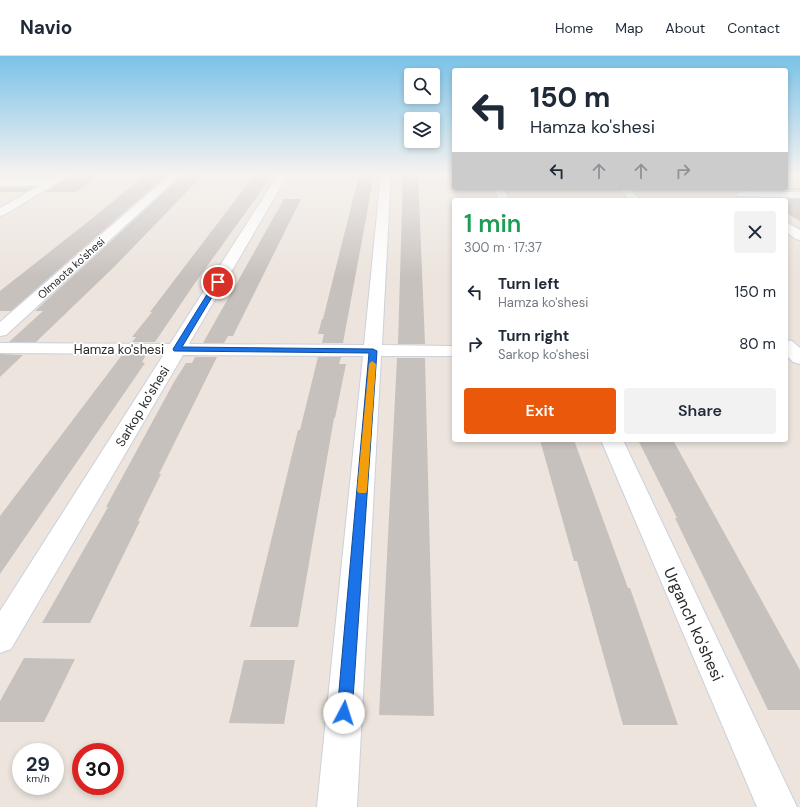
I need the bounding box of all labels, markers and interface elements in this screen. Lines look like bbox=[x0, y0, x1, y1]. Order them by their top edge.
text: Navio bbox=[20, 15, 72, 40]
text: Home bbox=[555, 19, 593, 37]
text: Map bbox=[615, 19, 643, 37]
text: About bbox=[665, 19, 705, 37]
text: Contact bbox=[727, 19, 780, 37]
map controls bbox=[404, 68, 440, 148]
button: search bbox=[404, 68, 440, 104]
text: 150 m bbox=[530, 79, 610, 116]
icon: left bbox=[464, 84, 516, 136]
button: layers bbox=[404, 112, 440, 148]
text: Hamza ko'shesi bbox=[530, 115, 655, 139]
icon: left bbox=[546, 160, 568, 182]
icon: ahead bbox=[588, 160, 610, 182]
icon: ahead bbox=[630, 160, 652, 182]
icon: right bbox=[672, 160, 694, 182]
text: 1 min bbox=[464, 208, 521, 239]
button: close bbox=[734, 211, 776, 253]
street label: Olmaota ko'shesi bbox=[35, 234, 107, 302]
text: 300 m · 17:37 bbox=[464, 239, 542, 256]
pin bbox=[201, 265, 235, 299]
icon: arrive bbox=[207, 271, 229, 293]
text: Turn left bbox=[498, 274, 559, 294]
icon: left bbox=[464, 281, 486, 303]
text: 150 m bbox=[735, 282, 776, 302]
text: Hamza ko'shesi bbox=[498, 294, 588, 311]
text: Turn right bbox=[498, 326, 569, 346]
icon: right bbox=[464, 333, 486, 355]
text: 80 m bbox=[739, 334, 776, 354]
street label: Hamza ko'shesi bbox=[74, 341, 164, 358]
text: Sarkop ko'shesi bbox=[498, 346, 589, 363]
street label: Sarkop ko'shesi bbox=[112, 363, 173, 450]
button: Exit bbox=[464, 388, 616, 434]
button: Share bbox=[624, 388, 776, 434]
street label: Urganch ko'shesi bbox=[659, 564, 728, 685]
position arrow bbox=[323, 692, 365, 734]
speed limit sign: 30 bbox=[72, 743, 124, 795]
text: 29 bbox=[26, 751, 50, 777]
text: km/h bbox=[26, 772, 50, 785]

